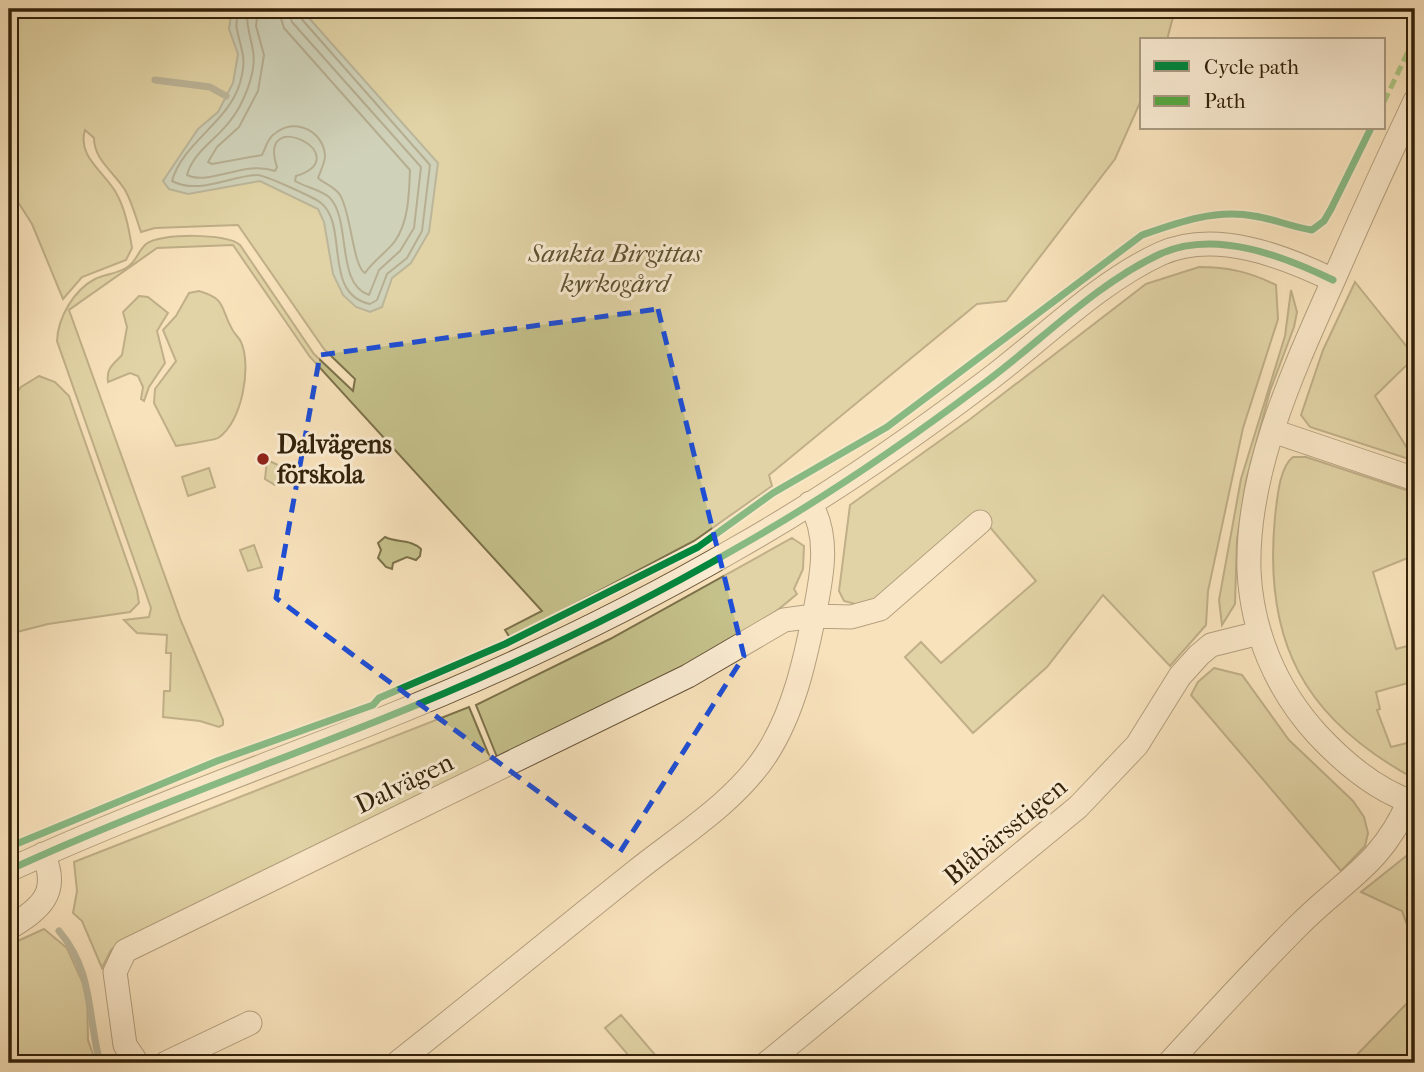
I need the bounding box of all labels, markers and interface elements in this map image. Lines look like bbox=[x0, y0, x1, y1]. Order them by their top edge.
legend bbox=[1140, 38, 1386, 130]
text: Cycle path bbox=[1204, 55, 1299, 79]
text: Path bbox=[1204, 89, 1246, 113]
park label: Sankta Birgittas kyrkogård bbox=[527, 238, 703, 299]
place label: Dalvägens förskola bbox=[276, 429, 392, 490]
marker: Dalvägens förskola bbox=[255, 451, 271, 467]
street label: Dalvägen bbox=[350, 746, 458, 820]
street label: Blåbärsstigen bbox=[938, 771, 1073, 892]

